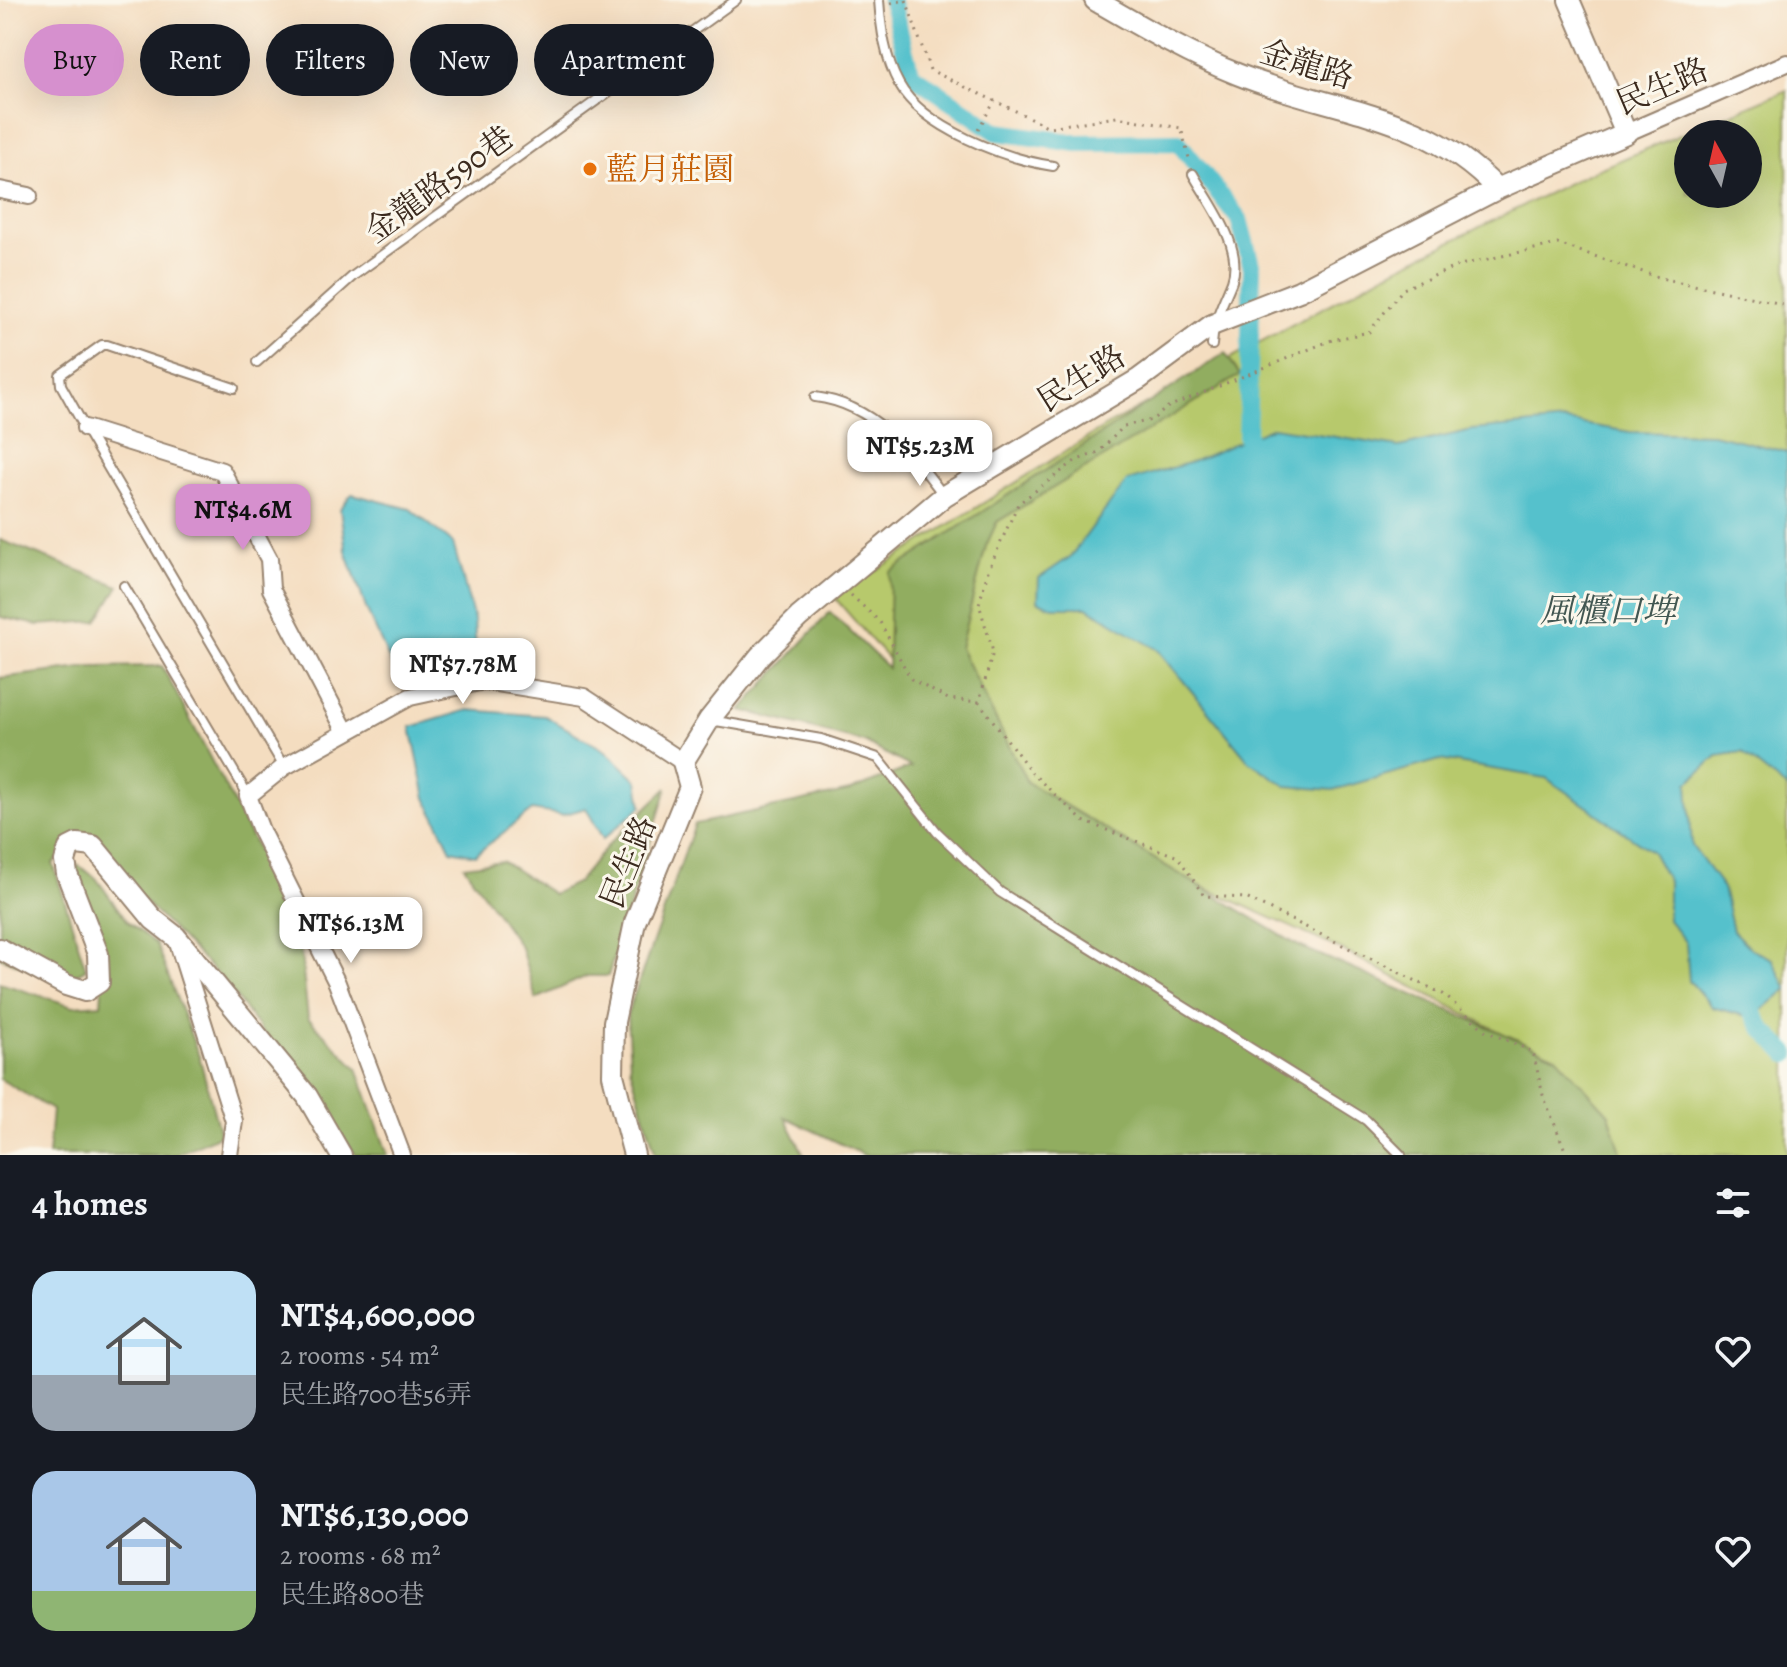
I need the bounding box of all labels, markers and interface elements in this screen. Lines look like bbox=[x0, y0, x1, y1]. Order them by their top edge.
chip: Buy bbox=[24, 24, 124, 96]
chip: Rent bbox=[140, 24, 250, 96]
chip: Filters bbox=[266, 24, 394, 96]
chip: New bbox=[410, 24, 518, 96]
chip: Apartment bbox=[534, 24, 714, 96]
street label: 金龍路 bbox=[1255, 29, 1359, 99]
street label: 民生路 bbox=[1609, 47, 1715, 125]
street label: 金龍路590巷 bbox=[356, 115, 522, 253]
north arrow bbox=[1674, 120, 1762, 208]
map controls bbox=[1674, 120, 1762, 208]
place label: 藍月莊園 bbox=[606, 147, 734, 191]
marker: 藍月莊園 bbox=[581, 160, 599, 178]
street label: 民生路 bbox=[1029, 334, 1133, 422]
pin: NT$5.23M bbox=[837, 420, 1003, 488]
text: NT$5.23M bbox=[865, 428, 975, 463]
pin: NT$4.6M bbox=[169, 484, 317, 552]
text: NT$4.6M bbox=[194, 492, 292, 527]
water label: 風櫃口埤 bbox=[1540, 587, 1680, 634]
pin: NT$7.78M bbox=[380, 638, 546, 706]
text: NT$7.78M bbox=[408, 646, 518, 681]
street label: 民生路 bbox=[590, 809, 666, 915]
pin: NT$6.13M bbox=[268, 897, 434, 965]
text: NT$6.13M bbox=[297, 905, 405, 940]
text: 4 homes bbox=[32, 1180, 148, 1227]
icon: filters bbox=[1711, 1181, 1755, 1225]
text: NT$4,600,000 bbox=[280, 1291, 475, 1338]
icon: home bbox=[96, 1303, 192, 1399]
icon: heart bbox=[1711, 1329, 1755, 1373]
text: 2 rooms · 54 m² bbox=[280, 1338, 439, 1373]
text: 民生路700巷56弄 bbox=[280, 1377, 472, 1412]
text: NT$6,130,000 bbox=[280, 1491, 469, 1538]
icon: home bbox=[96, 1503, 192, 1599]
icon: heart bbox=[1711, 1529, 1755, 1573]
text: 2 rooms · 68 m² bbox=[280, 1538, 441, 1573]
text: 民生路800巷 bbox=[280, 1577, 424, 1612]

